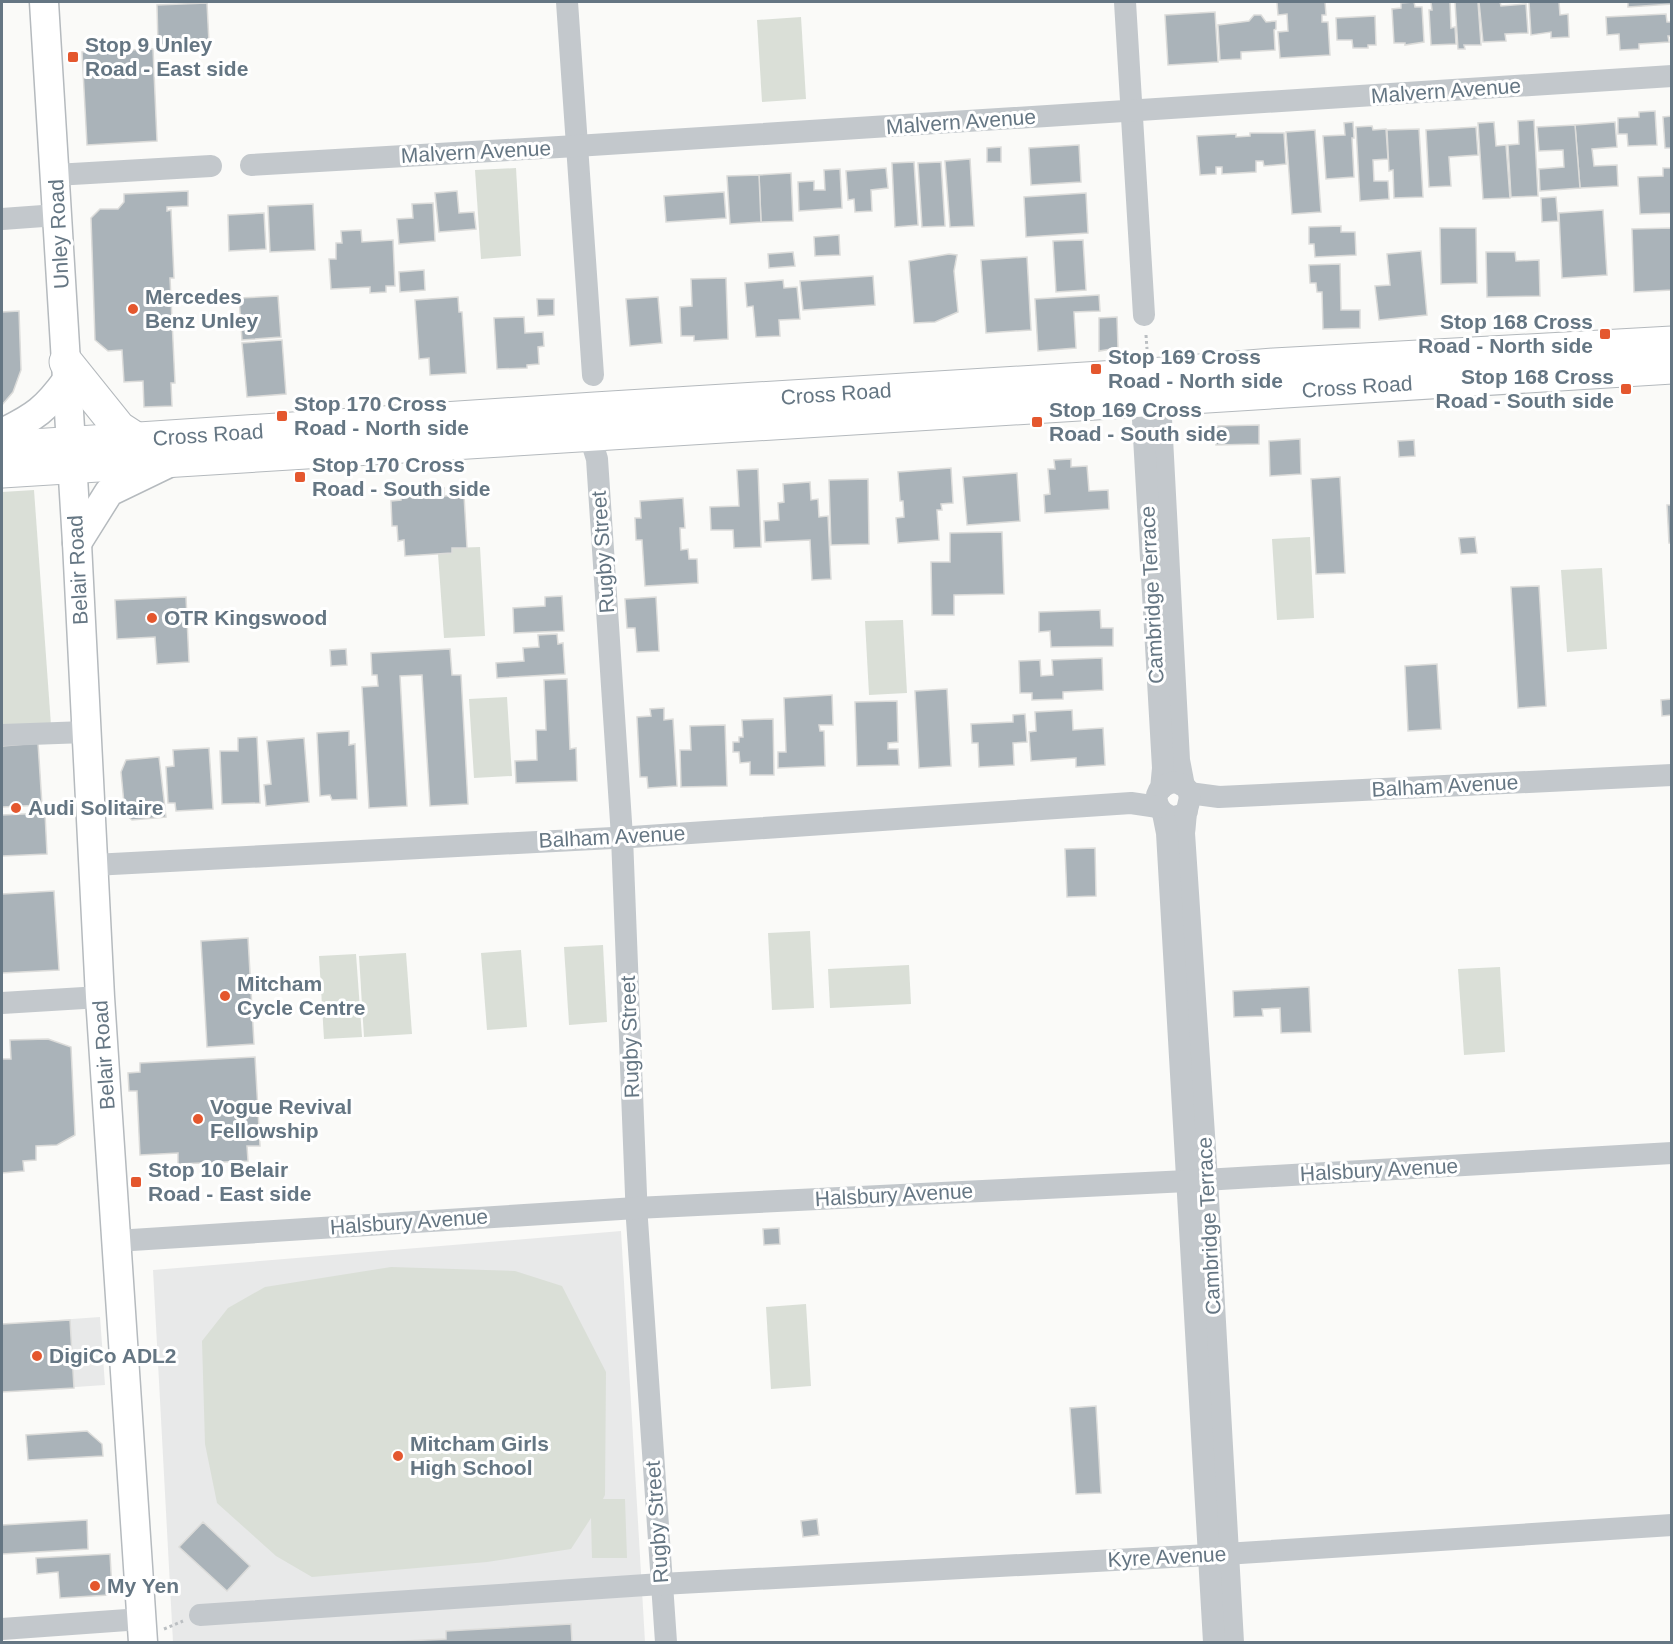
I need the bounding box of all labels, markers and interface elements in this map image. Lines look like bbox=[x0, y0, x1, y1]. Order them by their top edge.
place label: Stop 9 Unley Road - East side bbox=[85, 33, 248, 80]
marker: Stop 9 Unley Road - East side bbox=[66, 50, 80, 64]
street label: Malvern Avenue bbox=[1370, 74, 1522, 107]
street label: Malvern Avenue bbox=[885, 105, 1037, 138]
street label: Malvern Avenue bbox=[400, 136, 552, 167]
street label: Unley Road bbox=[44, 179, 73, 289]
place label: Mercedes Benz Unley bbox=[145, 285, 259, 332]
marker: Mercedes Benz Unley bbox=[126, 302, 140, 316]
place label: Stop 168 Cross Road - North side bbox=[1418, 310, 1593, 357]
marker: Stop 168 Cross Road - North side bbox=[1598, 327, 1612, 341]
place label: Stop 169 Cross Road - North side bbox=[1108, 345, 1283, 392]
marker: Stop 169 Cross Road - North side bbox=[1089, 362, 1103, 376]
place label: Stop 168 Cross Road - South side bbox=[1436, 365, 1614, 412]
street label: Cross Road bbox=[1301, 371, 1413, 402]
street label: Cross Road bbox=[780, 378, 892, 409]
marker: Stop 168 Cross Road - South side bbox=[1619, 382, 1633, 396]
place label: Stop 170 Cross Road - North side bbox=[294, 392, 469, 439]
place label: Stop 169 Cross Road - South side bbox=[1049, 398, 1228, 445]
marker: Stop 170 Cross Road - North side bbox=[275, 409, 289, 423]
marker: Stop 169 Cross Road - South side bbox=[1030, 415, 1044, 429]
street label: Cross Road bbox=[152, 419, 264, 450]
place label: Stop 170 Cross Road - South side bbox=[312, 453, 491, 500]
marker: Stop 170 Cross Road - South side bbox=[293, 470, 307, 484]
street label: Rugby Street bbox=[587, 490, 618, 614]
street label: Cambridge Terrace bbox=[1135, 505, 1168, 685]
street label: Belair Road bbox=[63, 515, 92, 625]
place label: OTR Kingswood bbox=[164, 606, 327, 629]
marker: OTR Kingswood bbox=[145, 611, 159, 625]
street label: Balham Avenue bbox=[1371, 770, 1519, 801]
place label: Audi Solitaire bbox=[28, 796, 163, 819]
marker: Audi Solitaire bbox=[9, 801, 23, 815]
street label: Balham Avenue bbox=[538, 821, 686, 852]
place label: Mitcham Cycle Centre bbox=[237, 972, 365, 1019]
street label: Rugby Street bbox=[616, 975, 643, 1099]
marker: Mitcham Cycle Centre bbox=[218, 989, 232, 1003]
street label: Belair Road bbox=[88, 999, 119, 1111]
place label: Vogue Revival Fellowship bbox=[210, 1095, 352, 1142]
marker: Vogue Revival Fellowship bbox=[191, 1112, 205, 1126]
street label: Cambridge Terrace bbox=[1192, 1136, 1225, 1316]
street label: Halsbury Avenue bbox=[1299, 1154, 1459, 1185]
place label: Stop 10 Belair Road - East side bbox=[148, 1158, 311, 1205]
marker: Stop 10 Belair Road - East side bbox=[129, 1175, 143, 1189]
street label: Halsbury Avenue bbox=[814, 1179, 974, 1210]
street label: Halsbury Avenue bbox=[329, 1205, 489, 1238]
place label: DigiCo ADL2 bbox=[49, 1344, 177, 1367]
marker: DigiCo ADL2 bbox=[30, 1349, 44, 1363]
place label: Mitcham Girls High School bbox=[410, 1432, 549, 1479]
marker: Mitcham Girls High School bbox=[391, 1449, 405, 1463]
street label: Rugby Street bbox=[641, 1460, 672, 1584]
street label: Kyre Avenue bbox=[1107, 1542, 1227, 1571]
place label: My Yen bbox=[107, 1574, 179, 1597]
marker: My Yen bbox=[88, 1579, 102, 1593]

